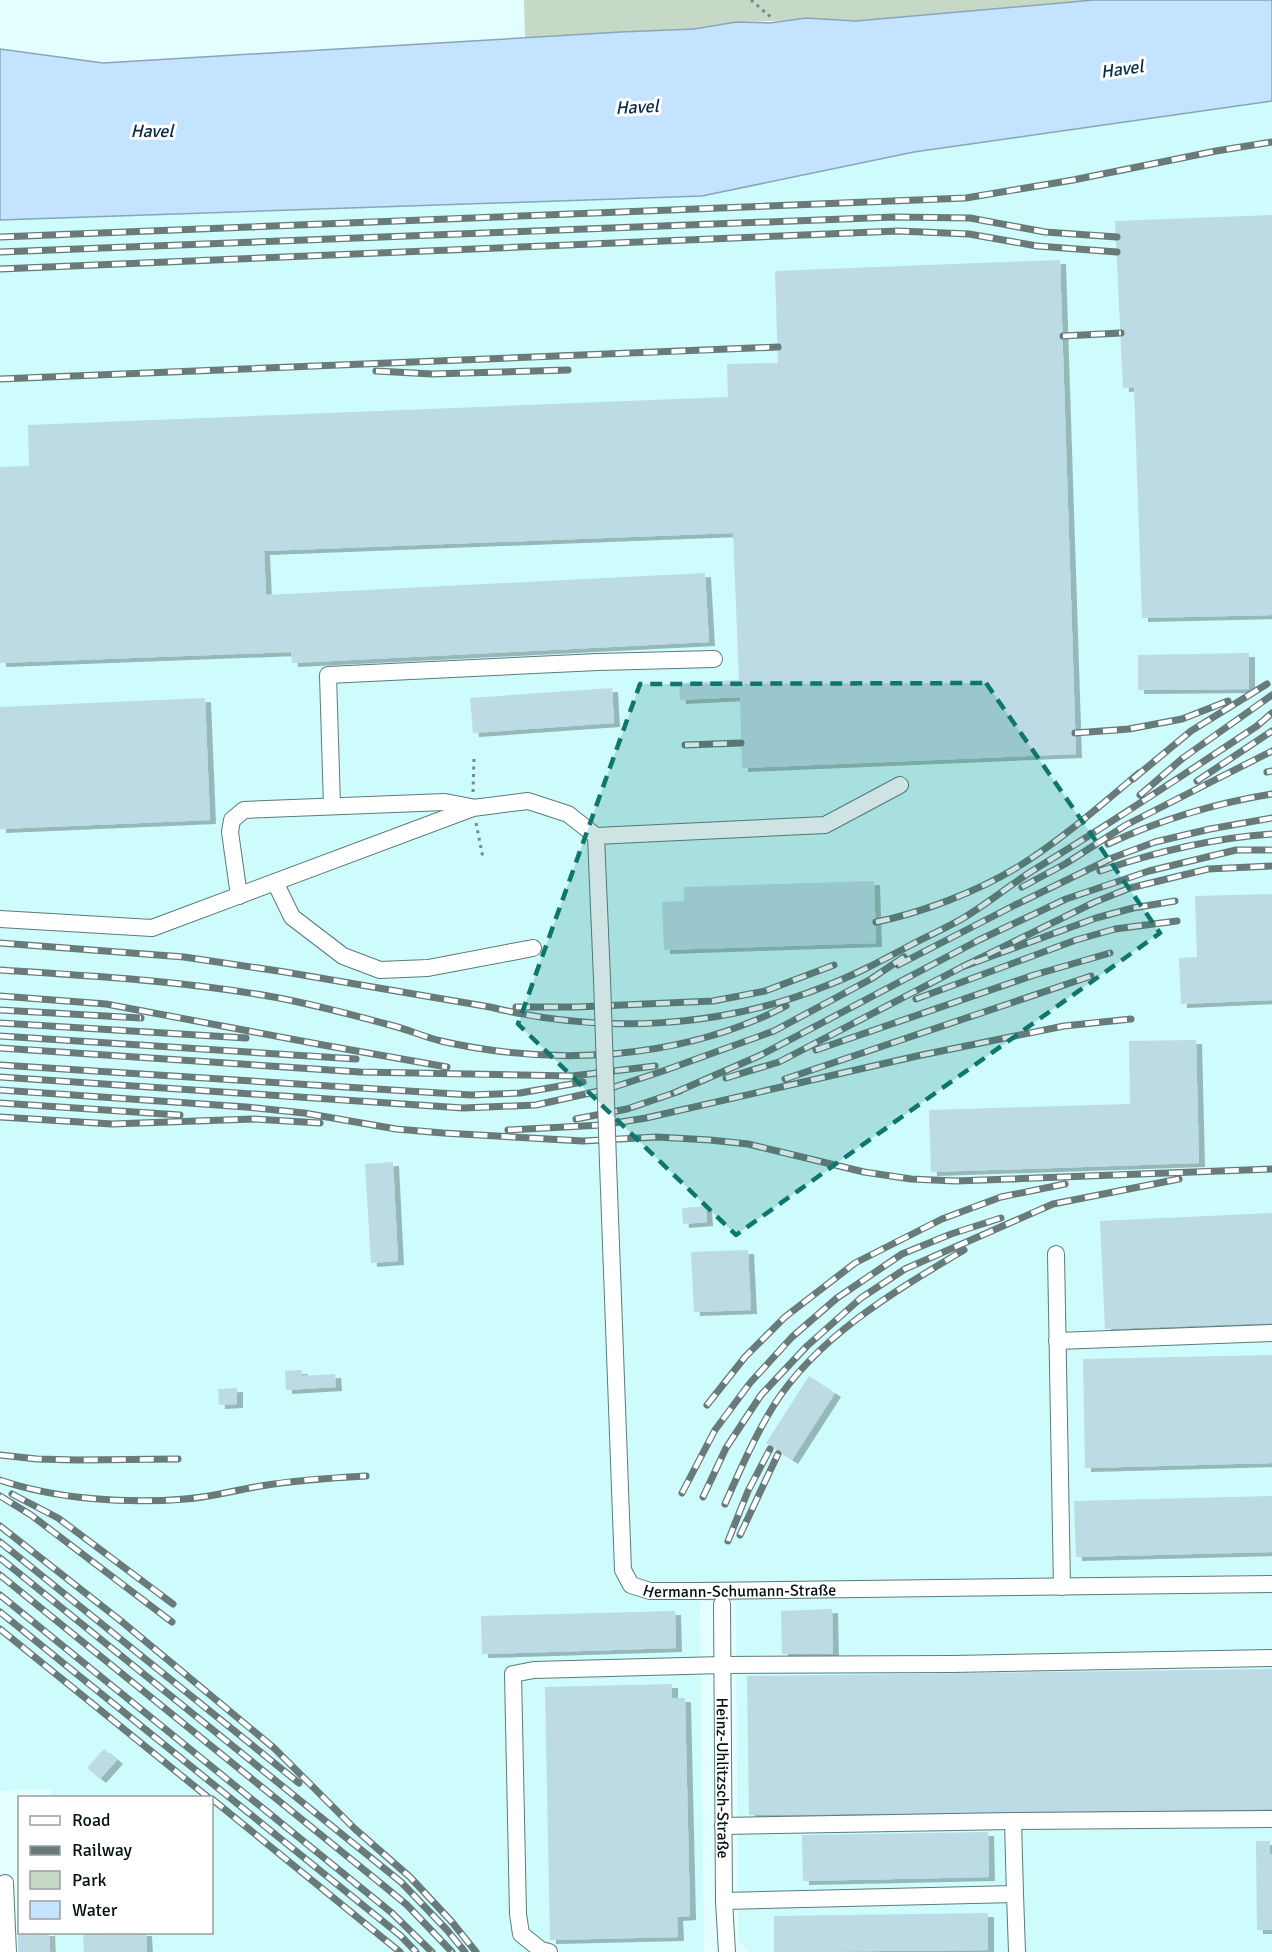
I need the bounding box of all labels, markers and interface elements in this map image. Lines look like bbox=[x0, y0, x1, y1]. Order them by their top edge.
water label: Havel bbox=[1099, 55, 1147, 83]
water label: Havel bbox=[615, 95, 661, 119]
water label: Havel bbox=[130, 120, 175, 142]
street label: Hermann-Schumann-Straße bbox=[640, 1580, 836, 1603]
street label: Heinz-Uhlitzsch-Straße bbox=[712, 1697, 733, 1859]
legend bbox=[18, 1796, 213, 1934]
text: Road bbox=[72, 1809, 111, 1831]
text: Railway bbox=[72, 1839, 133, 1861]
text: Park bbox=[72, 1869, 107, 1891]
text: Water bbox=[72, 1899, 118, 1921]

